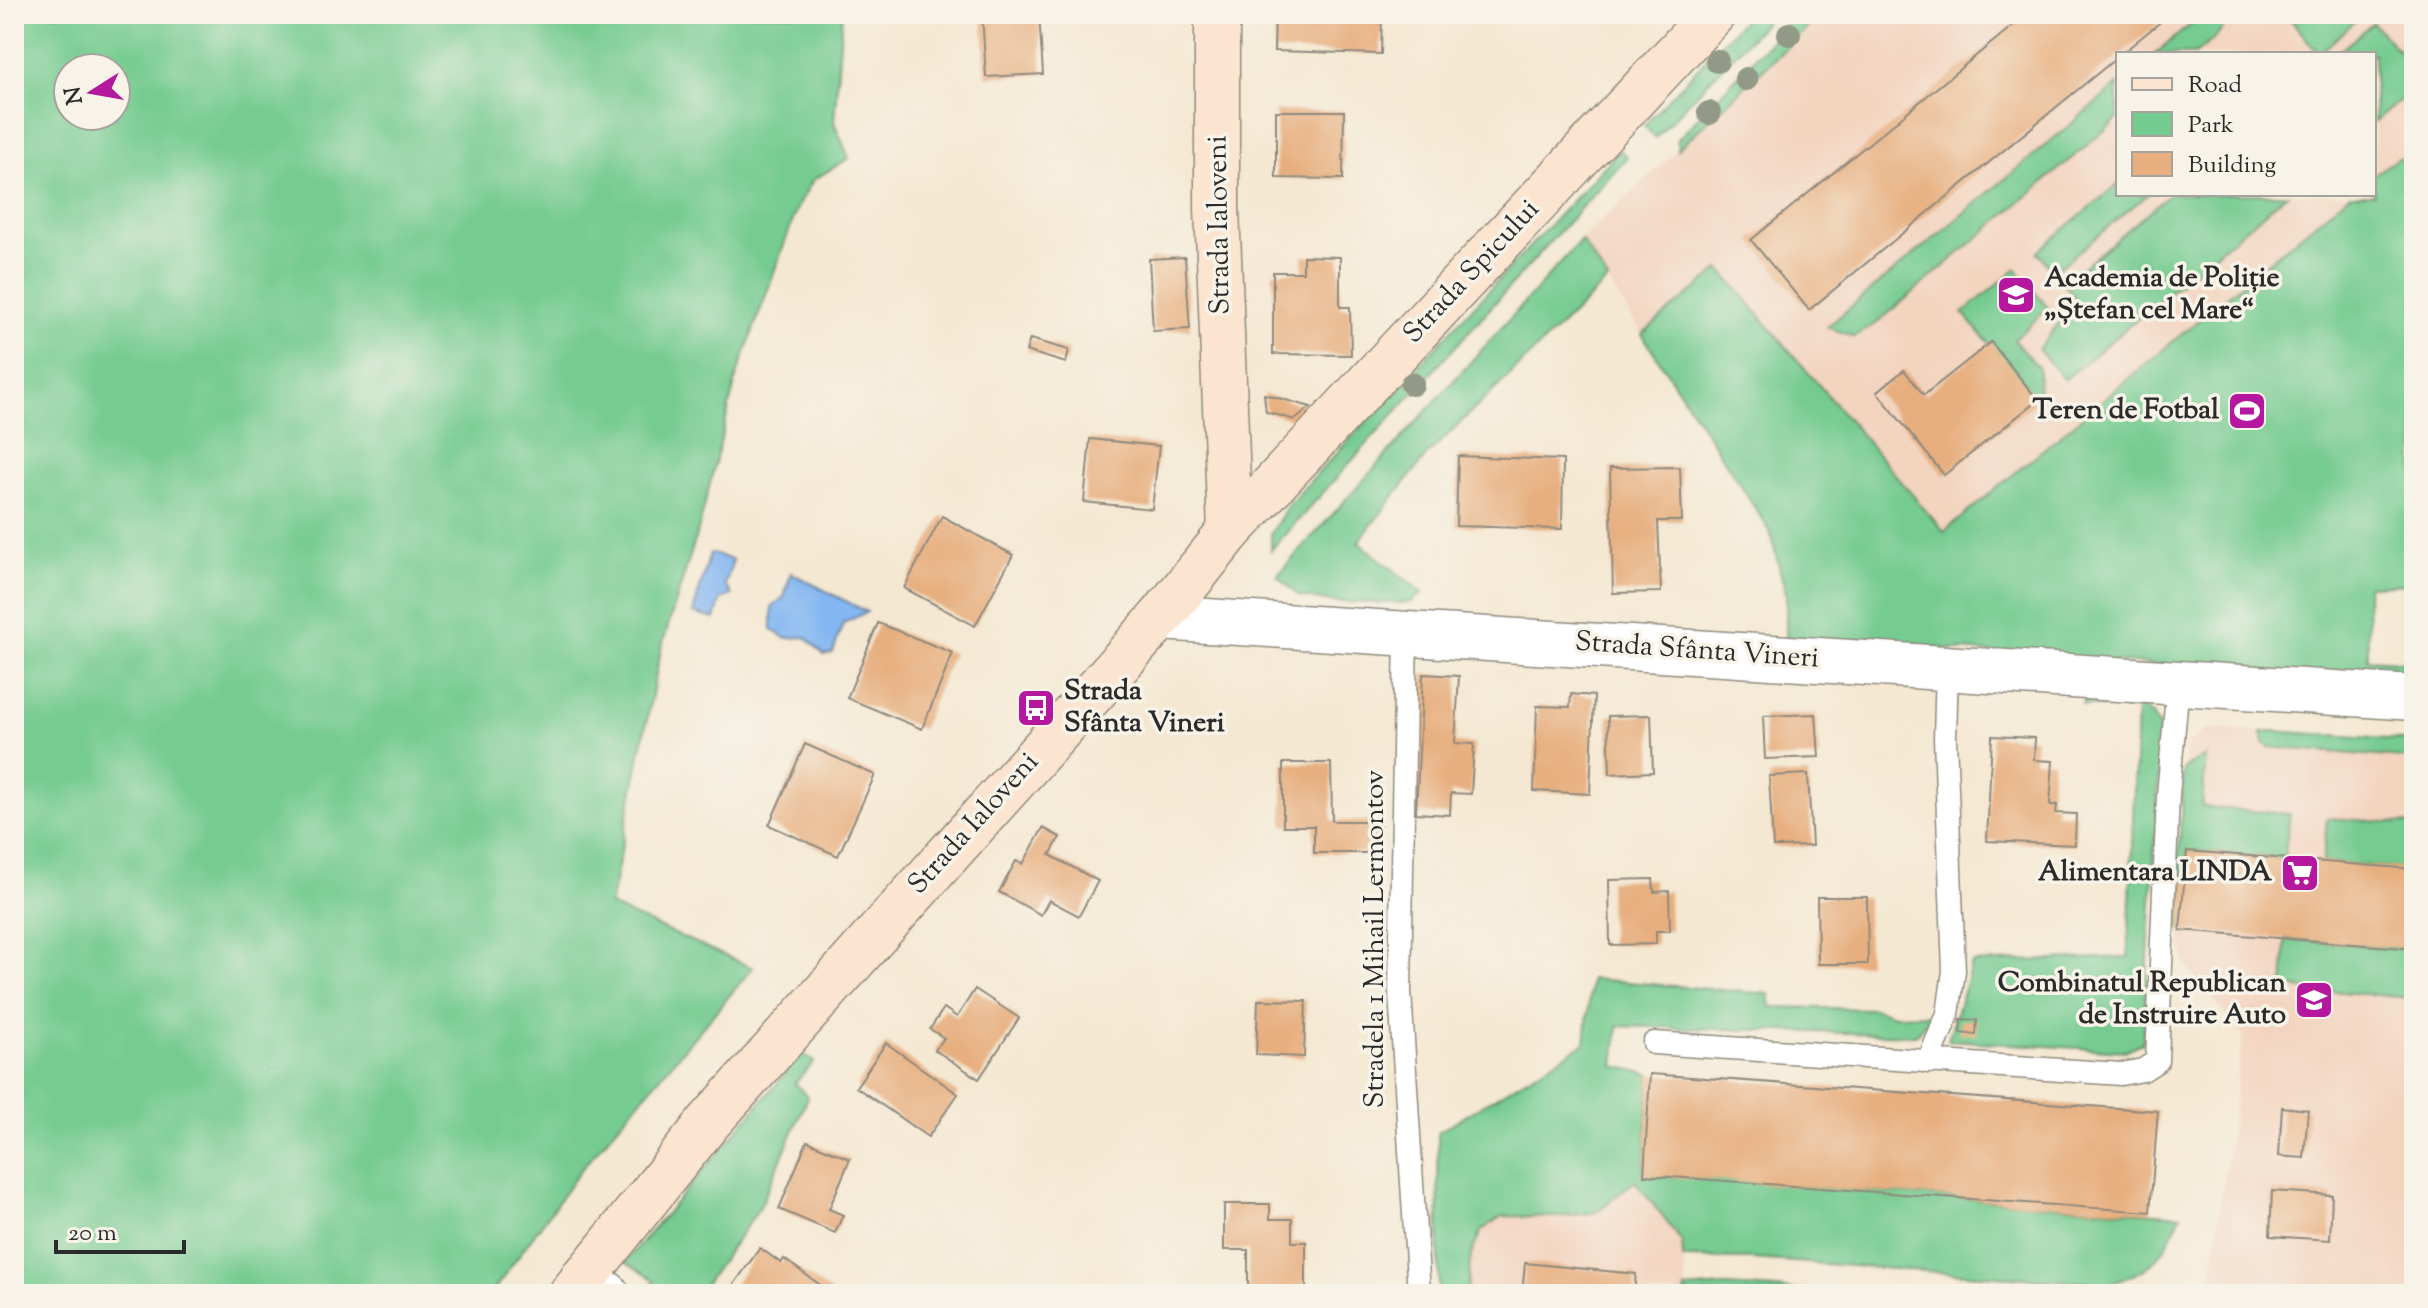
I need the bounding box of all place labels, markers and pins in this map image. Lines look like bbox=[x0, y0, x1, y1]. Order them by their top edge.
place label: Academia de Poliție „Ștefan cel Mare“ bbox=[2044, 259, 2279, 331]
school or university icon: Academia de Poliție „Ștefan cel Mare“ bbox=[1995, 274, 2037, 316]
sports icon: Teren de Fotbal bbox=[2226, 390, 2268, 432]
place label: Teren de Fotbal bbox=[2033, 391, 2219, 431]
place label: Strada Sfânta Vineri bbox=[1064, 672, 1225, 744]
bus stop icon: Strada Sfânta Vineri bbox=[1015, 687, 1057, 729]
supermarket icon: Alimentara LINDA bbox=[2279, 852, 2321, 894]
place label: Alimentara LINDA bbox=[2038, 853, 2272, 893]
place label: Combinatul Republican de Instruire Auto bbox=[1998, 964, 2286, 1036]
school or university icon: Combinatul Republican de Instruire Auto bbox=[2293, 979, 2335, 1021]

